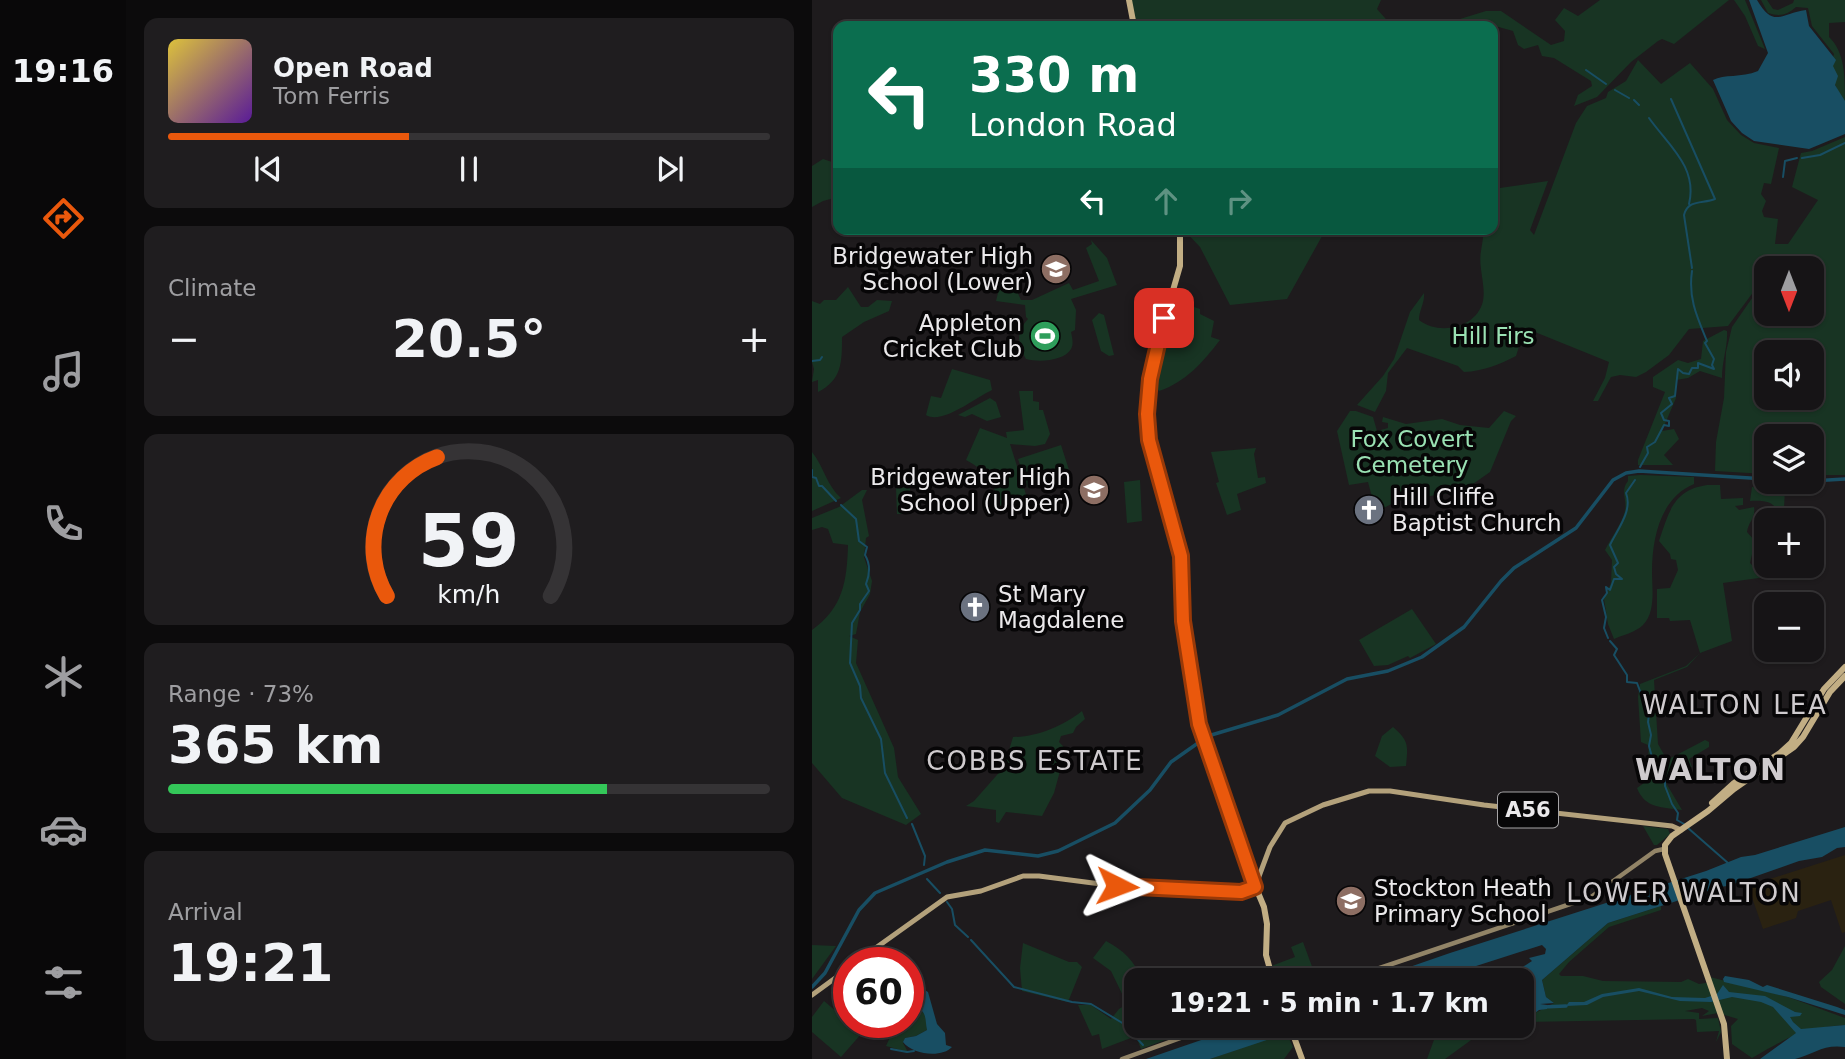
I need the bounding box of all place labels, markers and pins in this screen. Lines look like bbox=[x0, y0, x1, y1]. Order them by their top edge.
place label: Bridgewater High School (Lower) bbox=[832, 243, 1033, 295]
school or university icon: Bridgewater High School (Lower) bbox=[1039, 252, 1073, 286]
pin bbox=[1134, 288, 1194, 348]
place label: Appleton Cricket Club bbox=[883, 310, 1022, 362]
sports icon: Appleton Cricket Club bbox=[1028, 319, 1062, 353]
place label: Bridgewater High School (Upper) bbox=[870, 464, 1071, 516]
school or university icon: Bridgewater High School (Upper) bbox=[1077, 473, 1111, 507]
place label: Hill Cliffe Baptist Church bbox=[1392, 484, 1562, 536]
church icon: Hill Cliffe Baptist Church bbox=[1352, 493, 1386, 527]
place label: St Mary Magdalene bbox=[998, 581, 1125, 633]
church icon: St Mary Magdalene bbox=[958, 590, 992, 624]
place label: Stockton Heath Primary School bbox=[1374, 875, 1552, 927]
school or university icon: Stockton Heath Primary School bbox=[1334, 884, 1368, 918]

